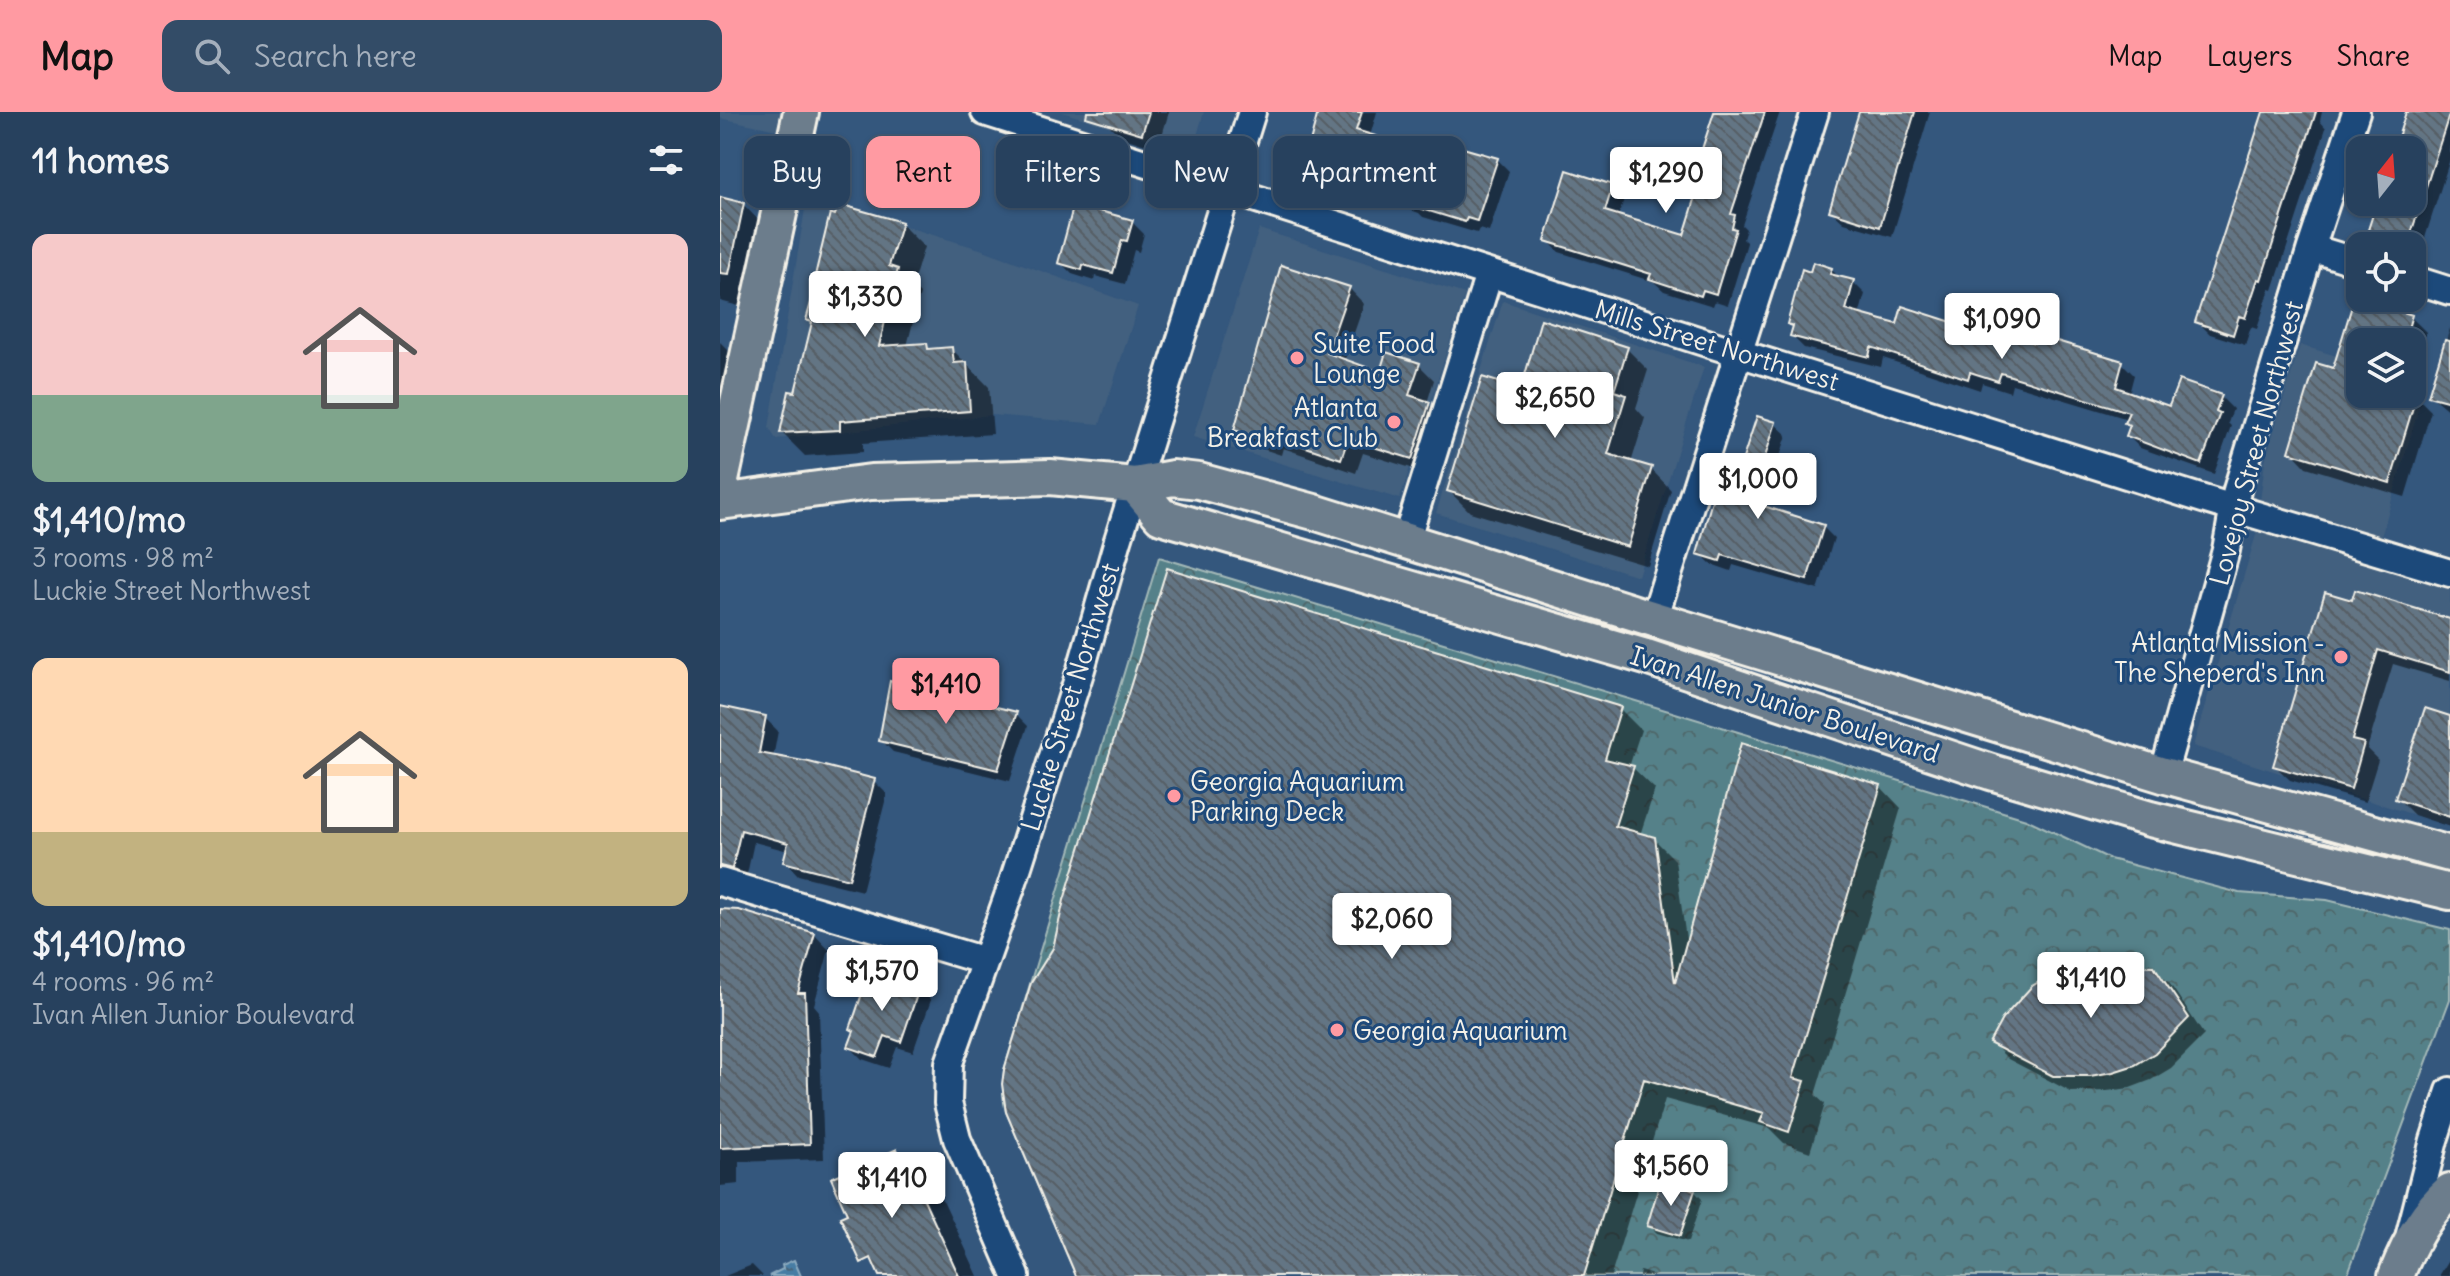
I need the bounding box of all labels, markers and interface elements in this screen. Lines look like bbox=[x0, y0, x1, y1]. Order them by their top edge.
search box bbox=[162, 20, 722, 92]
text: Map bbox=[40, 33, 114, 80]
icon: search bbox=[190, 34, 234, 78]
text: Search here bbox=[254, 37, 417, 75]
text: Map bbox=[2108, 38, 2163, 74]
text: Layers bbox=[2207, 38, 2293, 74]
text: Share bbox=[2337, 38, 2410, 74]
chip: Buy bbox=[744, 136, 850, 208]
chip: Rent bbox=[866, 136, 980, 208]
chip: Filters bbox=[996, 136, 1129, 208]
chip: New bbox=[1145, 136, 1257, 208]
chip: Apartment bbox=[1273, 136, 1465, 208]
north arrow bbox=[2346, 136, 2426, 216]
map controls bbox=[2346, 136, 2426, 408]
icon: filters bbox=[644, 138, 688, 182]
text: 11 homes bbox=[32, 139, 169, 182]
pin: $1,290 bbox=[1601, 147, 1731, 215]
text: $1,290 bbox=[1628, 156, 1704, 189]
button: locate bbox=[2346, 232, 2426, 312]
pin: $1,330 bbox=[800, 271, 930, 339]
text: $1,330 bbox=[827, 280, 903, 313]
icon: home bbox=[288, 286, 432, 430]
street label: Mills Street Northwest bbox=[1591, 292, 1843, 398]
pin: $1,090 bbox=[1937, 293, 2067, 361]
street label: Lovejoy Street Northwest bbox=[2202, 297, 2310, 589]
text: $1,090 bbox=[1963, 302, 2041, 335]
place label: Suite Food Lounge bbox=[1313, 327, 1435, 390]
button: layers bbox=[2346, 328, 2426, 408]
marker: Suite Food Lounge bbox=[1288, 349, 1306, 367]
pin: $2,650 bbox=[1490, 372, 1620, 440]
text: $2,650 bbox=[1514, 381, 1596, 414]
place label: Atlanta Breakfast Club bbox=[1207, 391, 1378, 454]
marker: Atlanta Breakfast Club bbox=[1385, 413, 1403, 431]
pin: $1,000 bbox=[1693, 453, 1823, 521]
text: $1,000 bbox=[1717, 462, 1799, 495]
text: $1,410/mo bbox=[32, 498, 186, 541]
text: 3 rooms · 98 m² bbox=[32, 541, 214, 574]
street label: Luckie Street Northwest bbox=[1013, 559, 1127, 835]
text: Luckie Street Northwest bbox=[32, 574, 311, 607]
place label: Atlanta Mission - The Sheperd's Inn bbox=[2114, 626, 2325, 689]
street label: Ivan Allen Junior Boulevard bbox=[1626, 638, 1944, 770]
marker: Atlanta Mission - The Sheperd's Inn bbox=[2332, 648, 2350, 666]
pin: $1,410 bbox=[881, 658, 1011, 726]
text: $1,410 bbox=[910, 667, 982, 700]
icon: home bbox=[288, 710, 432, 854]
place label: Georgia Aquarium Parking Deck bbox=[1190, 765, 1405, 828]
marker: Georgia Aquarium Parking Deck bbox=[1165, 787, 1183, 805]
pin: $2,060 bbox=[1327, 893, 1457, 961]
text: $2,060 bbox=[1350, 902, 1434, 935]
text: $1,410/mo bbox=[32, 922, 186, 965]
pin: $1,570 bbox=[817, 945, 947, 1013]
pin: $1,410 bbox=[2026, 952, 2156, 1020]
text: $1,570 bbox=[845, 954, 919, 987]
text: $1,410 bbox=[2055, 961, 2127, 994]
text: 4 rooms · 96 m² bbox=[32, 965, 214, 998]
text: Ivan Allen Junior Boulevard bbox=[32, 998, 355, 1031]
place label: Georgia Aquarium bbox=[1353, 1014, 1568, 1047]
marker: Georgia Aquarium bbox=[1328, 1021, 1346, 1039]
pin: $1,560 bbox=[1606, 1140, 1736, 1208]
text: $1,560 bbox=[1633, 1149, 1709, 1182]
pin: $1,410 bbox=[827, 1152, 957, 1220]
text: $1,410 bbox=[856, 1161, 928, 1194]

